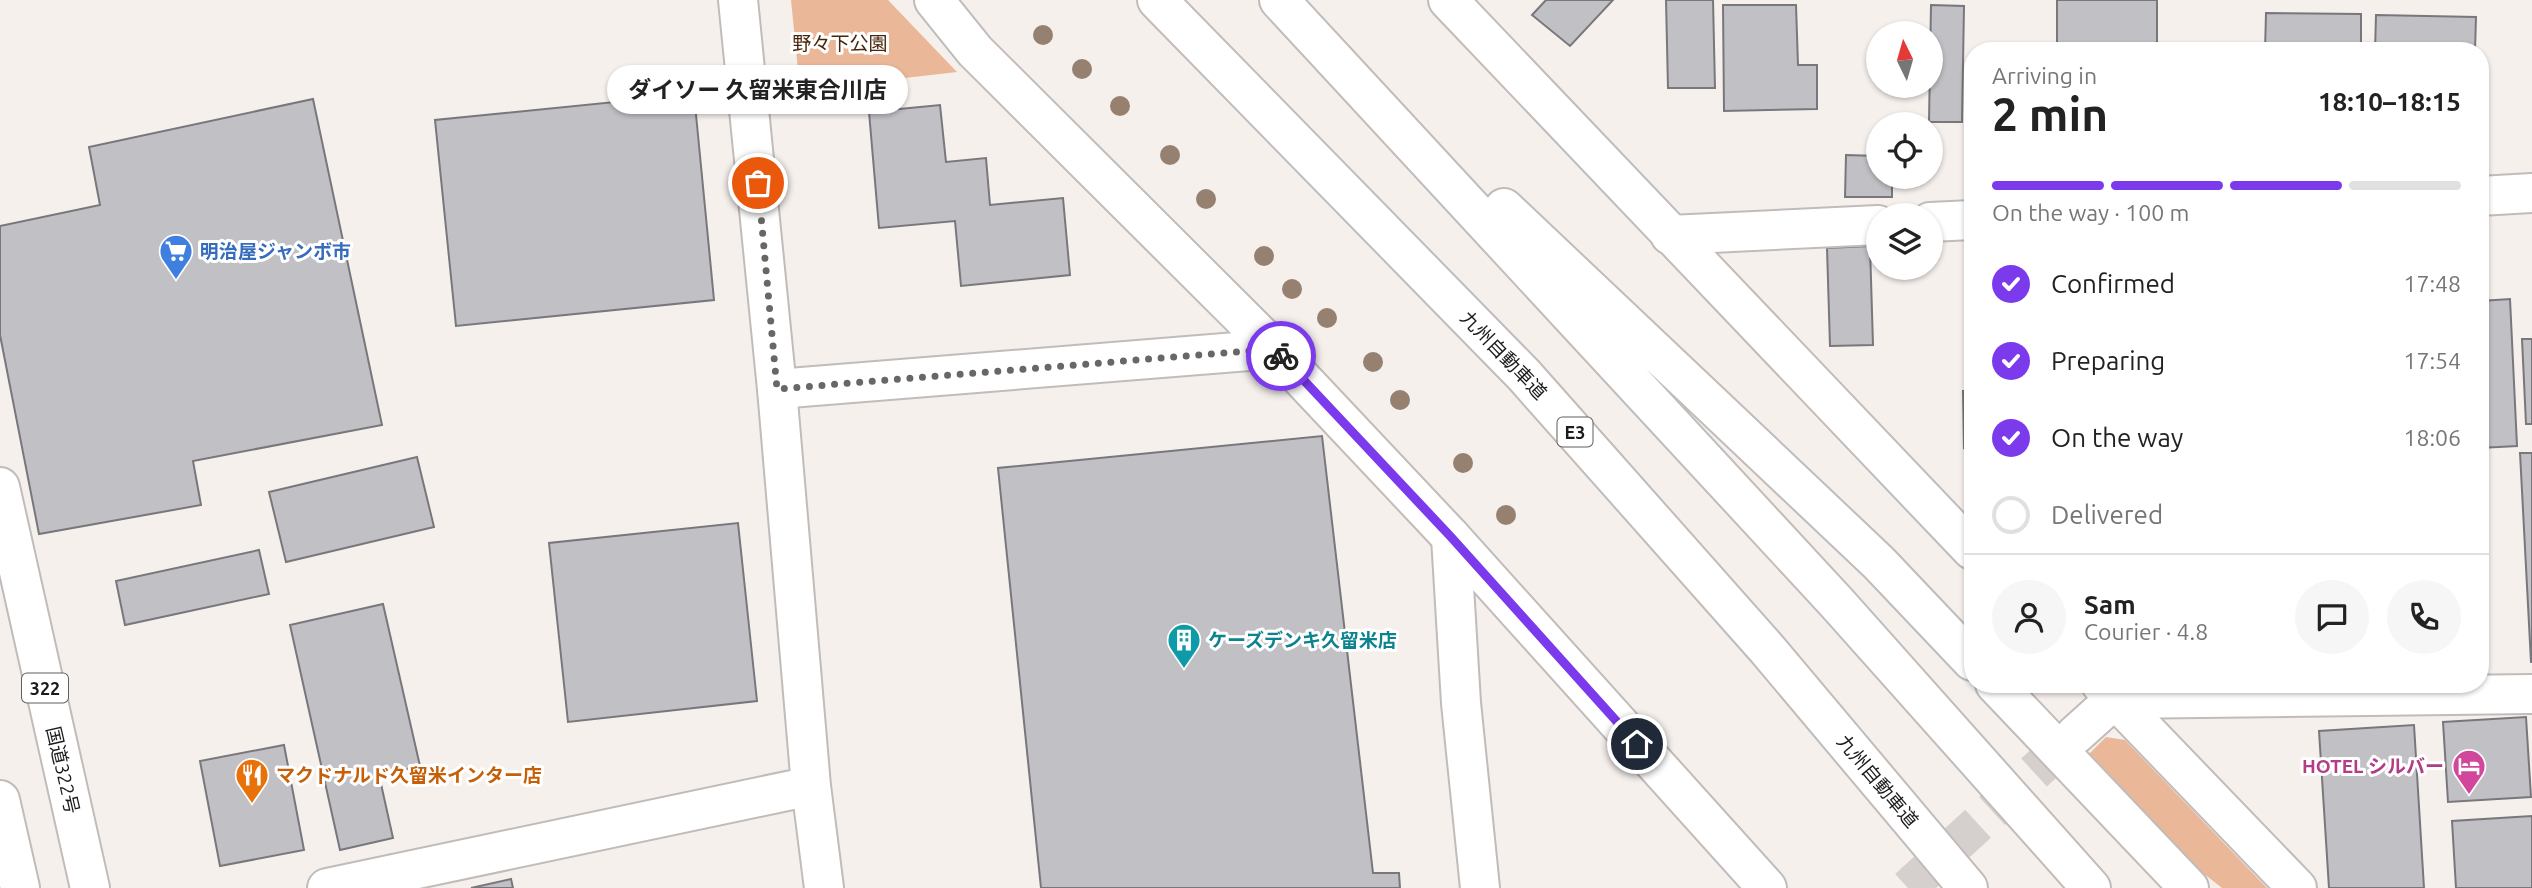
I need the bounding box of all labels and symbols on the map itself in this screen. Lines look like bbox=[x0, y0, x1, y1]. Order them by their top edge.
north arrow bbox=[1866, 21, 1942, 98]
park label: 野々下公園 bbox=[792, 32, 888, 54]
callout: ダイソー 久留米東合川店 bbox=[608, 64, 908, 113]
pin bbox=[728, 153, 788, 213]
supermarket icon: 明治屋ジャンボ市 bbox=[157, 232, 195, 281]
place label: 明治屋ジャンボ市 bbox=[200, 240, 351, 262]
street label: 九州自動車道 bbox=[1456, 306, 1552, 404]
courier bbox=[1246, 321, 1316, 391]
road number: E3 bbox=[1558, 418, 1592, 446]
building icon: ケーズデンキ久留米店 bbox=[1165, 621, 1203, 670]
place label: ケーズデンキ久留米店 bbox=[1208, 629, 1397, 651]
road number: 322 bbox=[22, 674, 68, 702]
pin bbox=[1607, 714, 1667, 774]
street label: 国道322号 bbox=[42, 724, 84, 816]
street label: 九州自動車道 bbox=[1833, 730, 1923, 832]
hotel icon: HOTEL シルバー bbox=[2450, 747, 2488, 796]
place label: HOTEL シルバー bbox=[2302, 755, 2444, 777]
restaurant icon: マクドナルド久留米インター店 bbox=[233, 756, 271, 805]
place label: マクドナルド久留米インター店 bbox=[276, 764, 542, 786]

